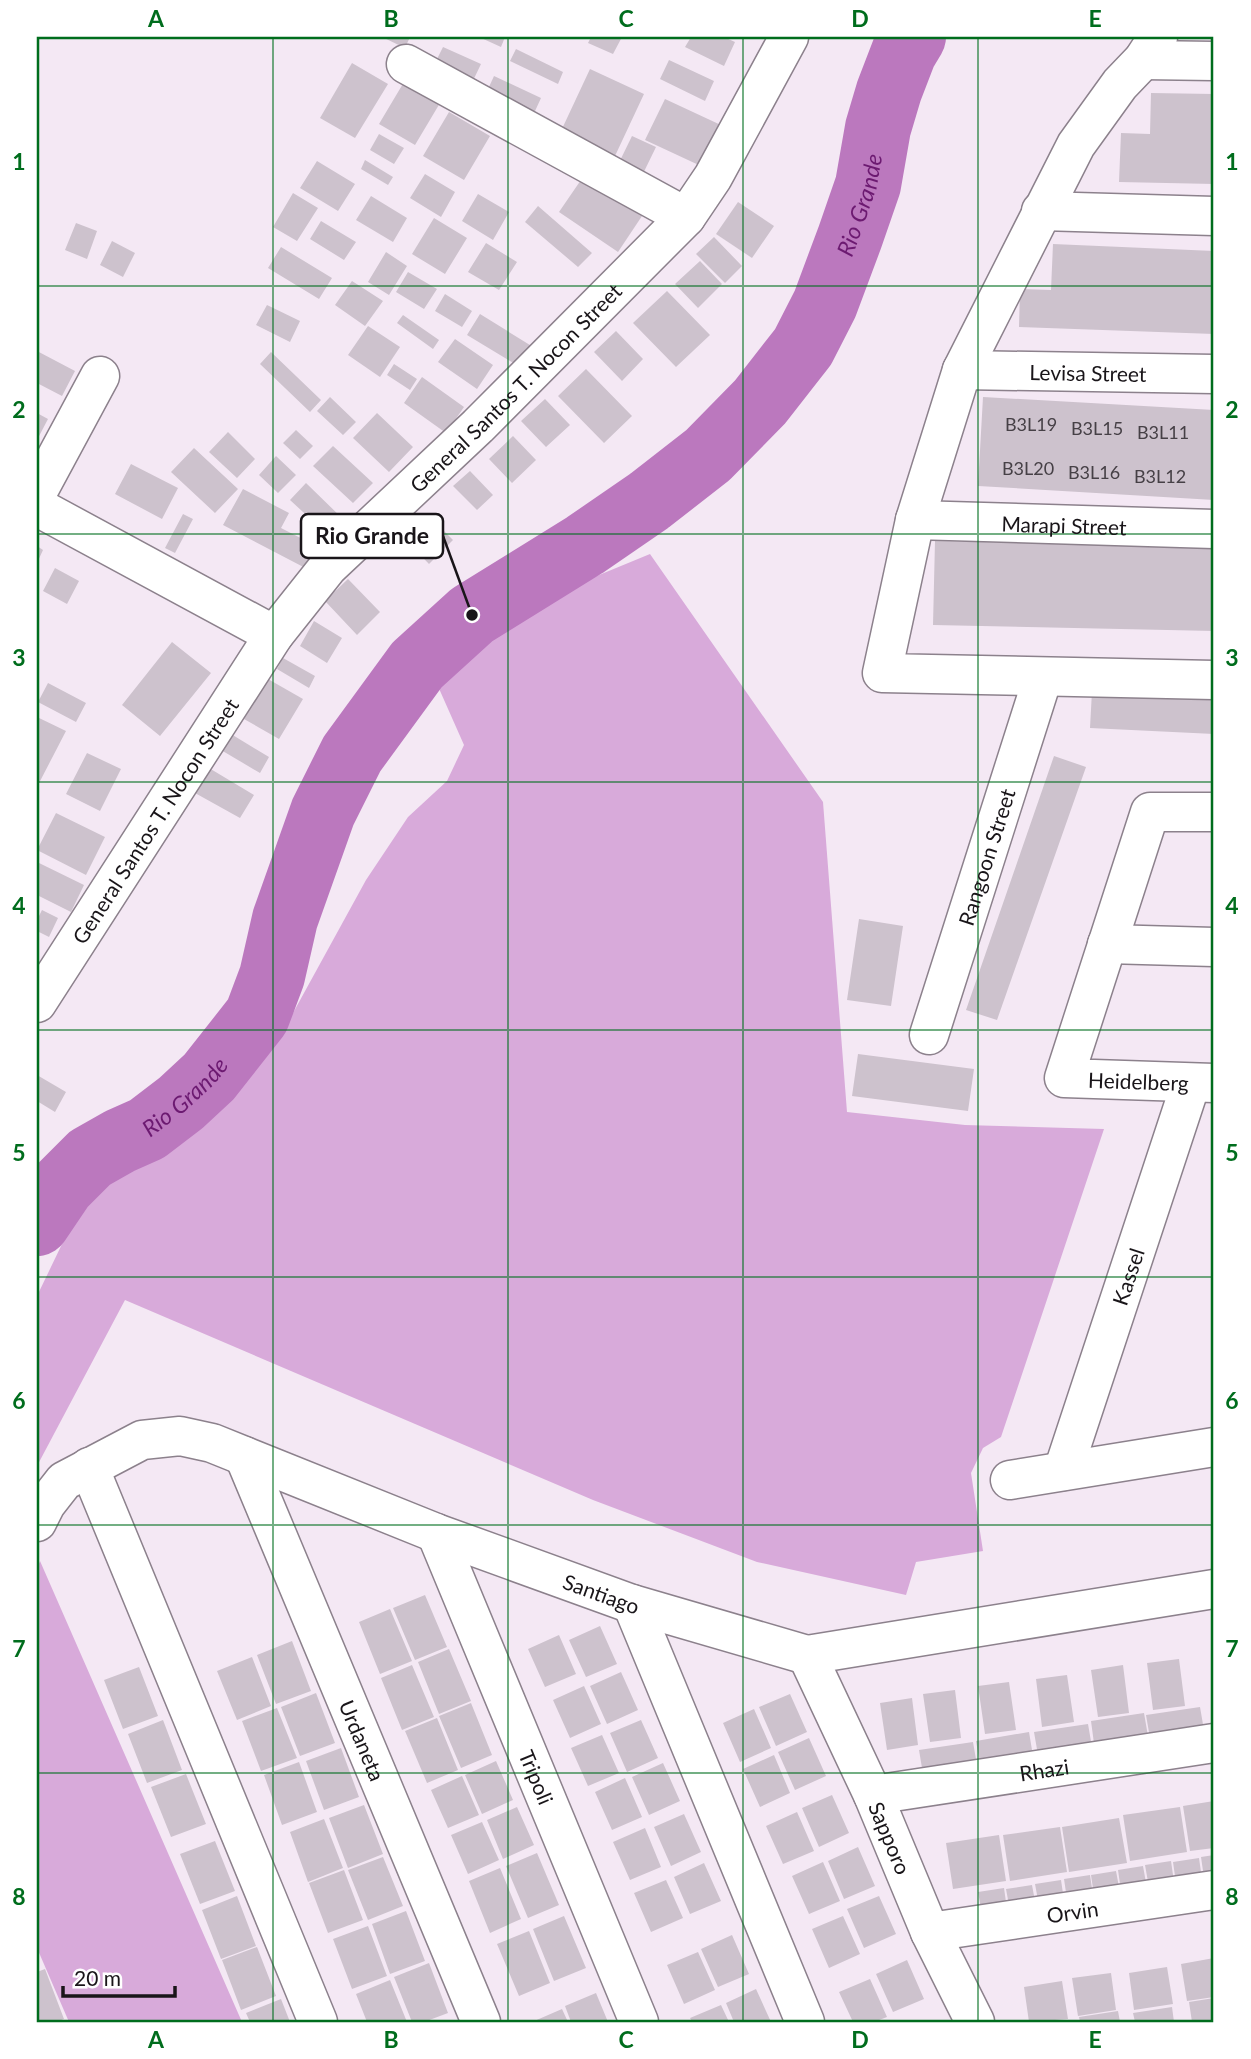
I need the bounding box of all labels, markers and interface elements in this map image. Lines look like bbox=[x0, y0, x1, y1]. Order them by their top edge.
text: A bbox=[147, 4, 165, 32]
text: B bbox=[383, 4, 399, 32]
text: C bbox=[618, 4, 634, 32]
text: D bbox=[851, 4, 869, 32]
text: E bbox=[1088, 4, 1102, 32]
text: 1 bbox=[12, 147, 26, 175]
text: 1 bbox=[1225, 147, 1239, 175]
water label: Rio Grande bbox=[830, 152, 887, 260]
street label: General Santos T. Nocon Street bbox=[404, 277, 626, 497]
street label: Levisa Street bbox=[1029, 359, 1147, 385]
text: 2 bbox=[12, 395, 26, 423]
text: 2 bbox=[1225, 395, 1239, 423]
house number: B3L19 bbox=[1005, 413, 1057, 435]
house number: B3L15 bbox=[1071, 417, 1123, 439]
house number: B3L11 bbox=[1137, 421, 1189, 443]
house number: B3L20 bbox=[1002, 457, 1054, 479]
house number: B3L16 bbox=[1068, 461, 1120, 483]
house number: B3L12 bbox=[1134, 465, 1186, 487]
street label: Marapi Street bbox=[1001, 510, 1127, 539]
callout: Rio Grande bbox=[301, 514, 443, 558]
text: Rio Grande bbox=[315, 521, 429, 549]
text: 3 bbox=[12, 643, 26, 671]
text: 3 bbox=[1225, 643, 1239, 671]
street label: General Santos T. Nocon Street bbox=[66, 693, 243, 948]
street label: Rangoon Street bbox=[952, 785, 1019, 928]
text: 4 bbox=[12, 891, 26, 919]
text: 4 bbox=[1225, 891, 1239, 919]
water label: Rio Grande bbox=[136, 1051, 233, 1142]
street label: Heidelberg bbox=[1088, 1066, 1189, 1095]
text: 5 bbox=[12, 1138, 26, 1166]
text: 5 bbox=[1225, 1138, 1239, 1166]
street label: Kassel bbox=[1106, 1245, 1148, 1308]
text: 6 bbox=[12, 1386, 26, 1414]
text: 6 bbox=[1225, 1386, 1239, 1414]
street label: Santiago bbox=[560, 1568, 643, 1618]
text: 7 bbox=[12, 1634, 26, 1662]
text: 7 bbox=[1225, 1634, 1239, 1662]
street label: Urdaneta bbox=[335, 1696, 391, 1784]
street label: Tripoli bbox=[515, 1746, 560, 1808]
street label: Rhazi bbox=[1018, 1753, 1070, 1785]
street label: Sapporo bbox=[865, 1798, 917, 1878]
text: 8 bbox=[12, 1882, 26, 1910]
text: 8 bbox=[1225, 1882, 1239, 1910]
street label: Orvin bbox=[1045, 1895, 1100, 1927]
scale bar bbox=[63, 1954, 175, 1998]
text: 20 m bbox=[74, 1965, 121, 1990]
text: A bbox=[147, 2025, 165, 2053]
text: B bbox=[383, 2025, 399, 2053]
text: C bbox=[618, 2025, 634, 2053]
text: D bbox=[851, 2025, 869, 2053]
text: E bbox=[1088, 2025, 1102, 2053]

